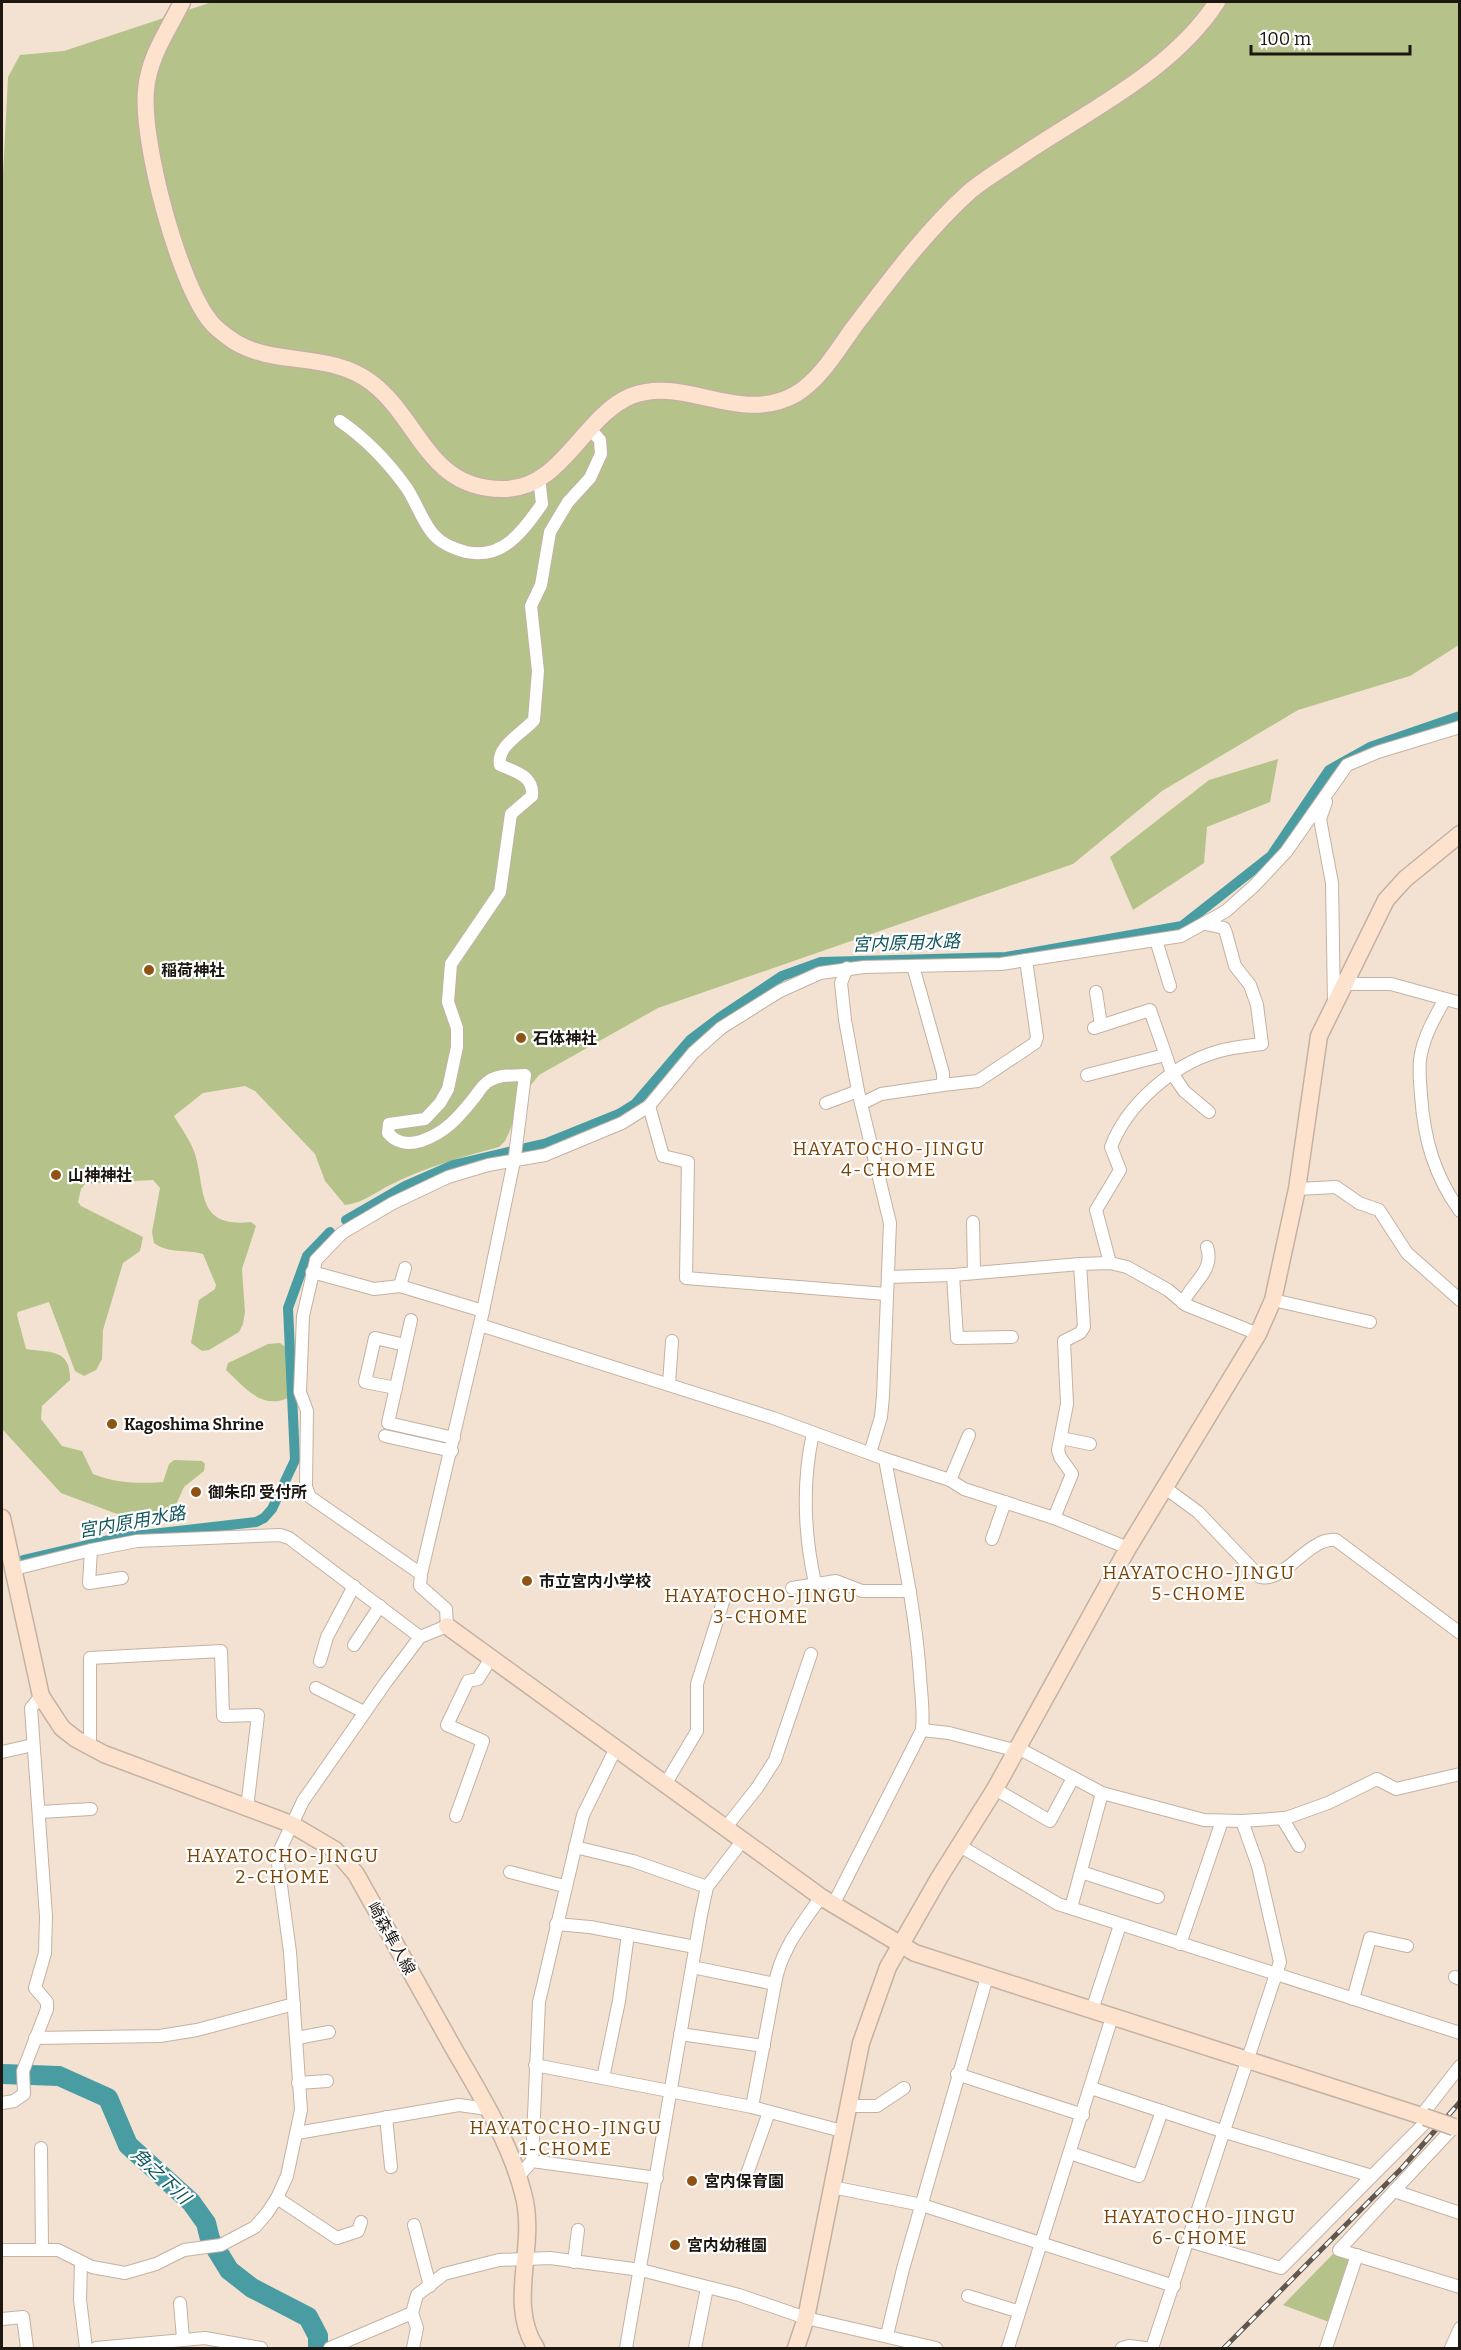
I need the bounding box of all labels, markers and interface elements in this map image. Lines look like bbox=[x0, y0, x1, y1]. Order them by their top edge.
scale bar bbox=[1251, 18, 1410, 56]
text: 100 m bbox=[1260, 28, 1311, 50]
water label: 宮内原用水路 bbox=[852, 930, 962, 956]
place label: 稲荷神社 bbox=[161, 961, 225, 980]
marker: 稲荷神社 bbox=[142, 963, 156, 977]
place label: 石体神社 bbox=[533, 1029, 597, 1048]
marker: 石体神社 bbox=[514, 1031, 528, 1045]
district label: HAYATOCHO-JINGU 4-CHOME bbox=[792, 1138, 986, 1181]
place label: 山神神社 bbox=[68, 1166, 132, 1185]
marker: 山神神社 bbox=[49, 1168, 63, 1182]
place label: Kagoshima Shrine bbox=[124, 1415, 264, 1434]
marker: Kagoshima Shrine bbox=[105, 1417, 119, 1431]
place label: 御朱印 受付所 bbox=[208, 1483, 307, 1502]
marker: 御朱印 受付所 bbox=[189, 1485, 203, 1499]
water label: 宮内原用水路 bbox=[77, 1501, 189, 1542]
district label: HAYATOCHO-JINGU 5-CHOME bbox=[1102, 1562, 1296, 1605]
place label: 市立宮内小学校 bbox=[539, 1572, 651, 1591]
marker: 市立宮内小学校 bbox=[520, 1574, 534, 1588]
district label: HAYATOCHO-JINGU 3-CHOME bbox=[664, 1585, 858, 1628]
district label: HAYATOCHO-JINGU 2-CHOME bbox=[186, 1845, 380, 1888]
street label: 崎森隼人線 bbox=[364, 1899, 419, 1978]
district label: HAYATOCHO-JINGU 1-CHOME bbox=[469, 2117, 663, 2160]
water label: 角之下川 bbox=[127, 2143, 196, 2210]
place label: 宮内保育園 bbox=[704, 2172, 784, 2191]
marker: 宮内保育園 bbox=[685, 2174, 699, 2188]
district label: HAYATOCHO-JINGU 6-CHOME bbox=[1103, 2206, 1297, 2249]
place label: 宮内幼稚園 bbox=[687, 2236, 767, 2255]
marker: 宮内幼稚園 bbox=[668, 2238, 682, 2252]

